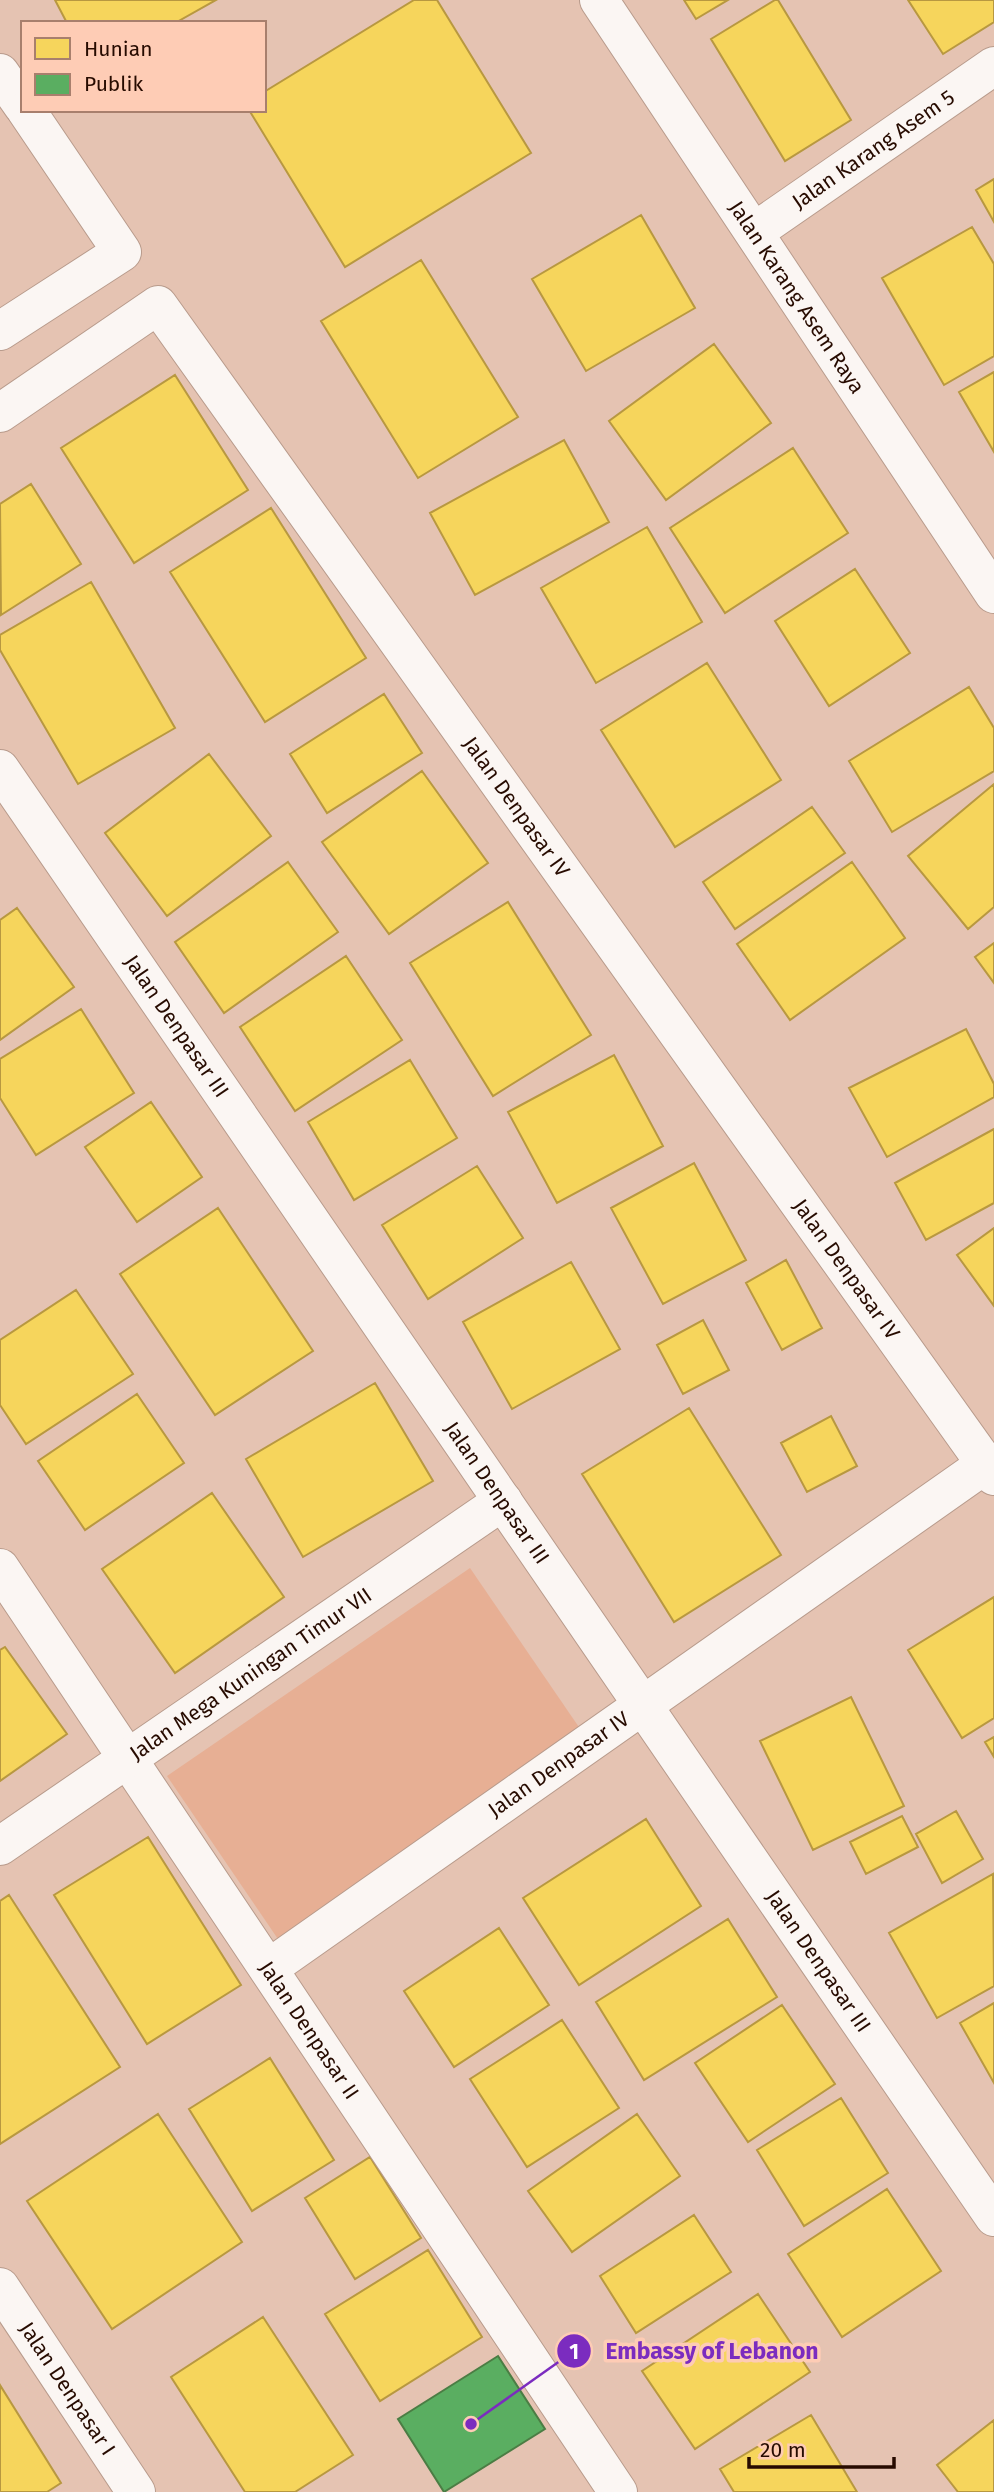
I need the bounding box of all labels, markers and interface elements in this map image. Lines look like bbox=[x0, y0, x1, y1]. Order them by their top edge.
legend bbox=[21, 21, 266, 112]
text: Hunian bbox=[84, 36, 152, 62]
text: Publik bbox=[84, 71, 143, 97]
street label: Jalan Karang Asem 5 bbox=[787, 84, 959, 215]
street label: Jalan Karang Asem Raya bbox=[723, 196, 870, 399]
street label: Jalan Denpasar IV bbox=[457, 732, 575, 882]
street label: Jalan Denpasar III bbox=[119, 950, 235, 1102]
street label: Jalan Denpasar IV bbox=[787, 1194, 905, 1345]
street label: Jalan Denpasar III bbox=[439, 1417, 555, 1569]
street label: Jalan Mega Kuningan Timur VII bbox=[125, 1582, 377, 1766]
street label: Jalan Denpasar IV bbox=[483, 1706, 634, 1823]
street label: Jalan Denpasar III bbox=[760, 1885, 876, 2037]
street label: Jalan Denpasar II bbox=[254, 1956, 365, 2104]
street label: Jalan Denpasar I bbox=[14, 2317, 121, 2460]
callout: Embassy of Lebanon bbox=[556, 2329, 833, 2373]
text: Embassy of Lebanon bbox=[605, 2337, 819, 2365]
text: 1 bbox=[569, 2339, 579, 2365]
scale bar bbox=[749, 2426, 894, 2470]
text: 20 m bbox=[760, 2437, 806, 2463]

